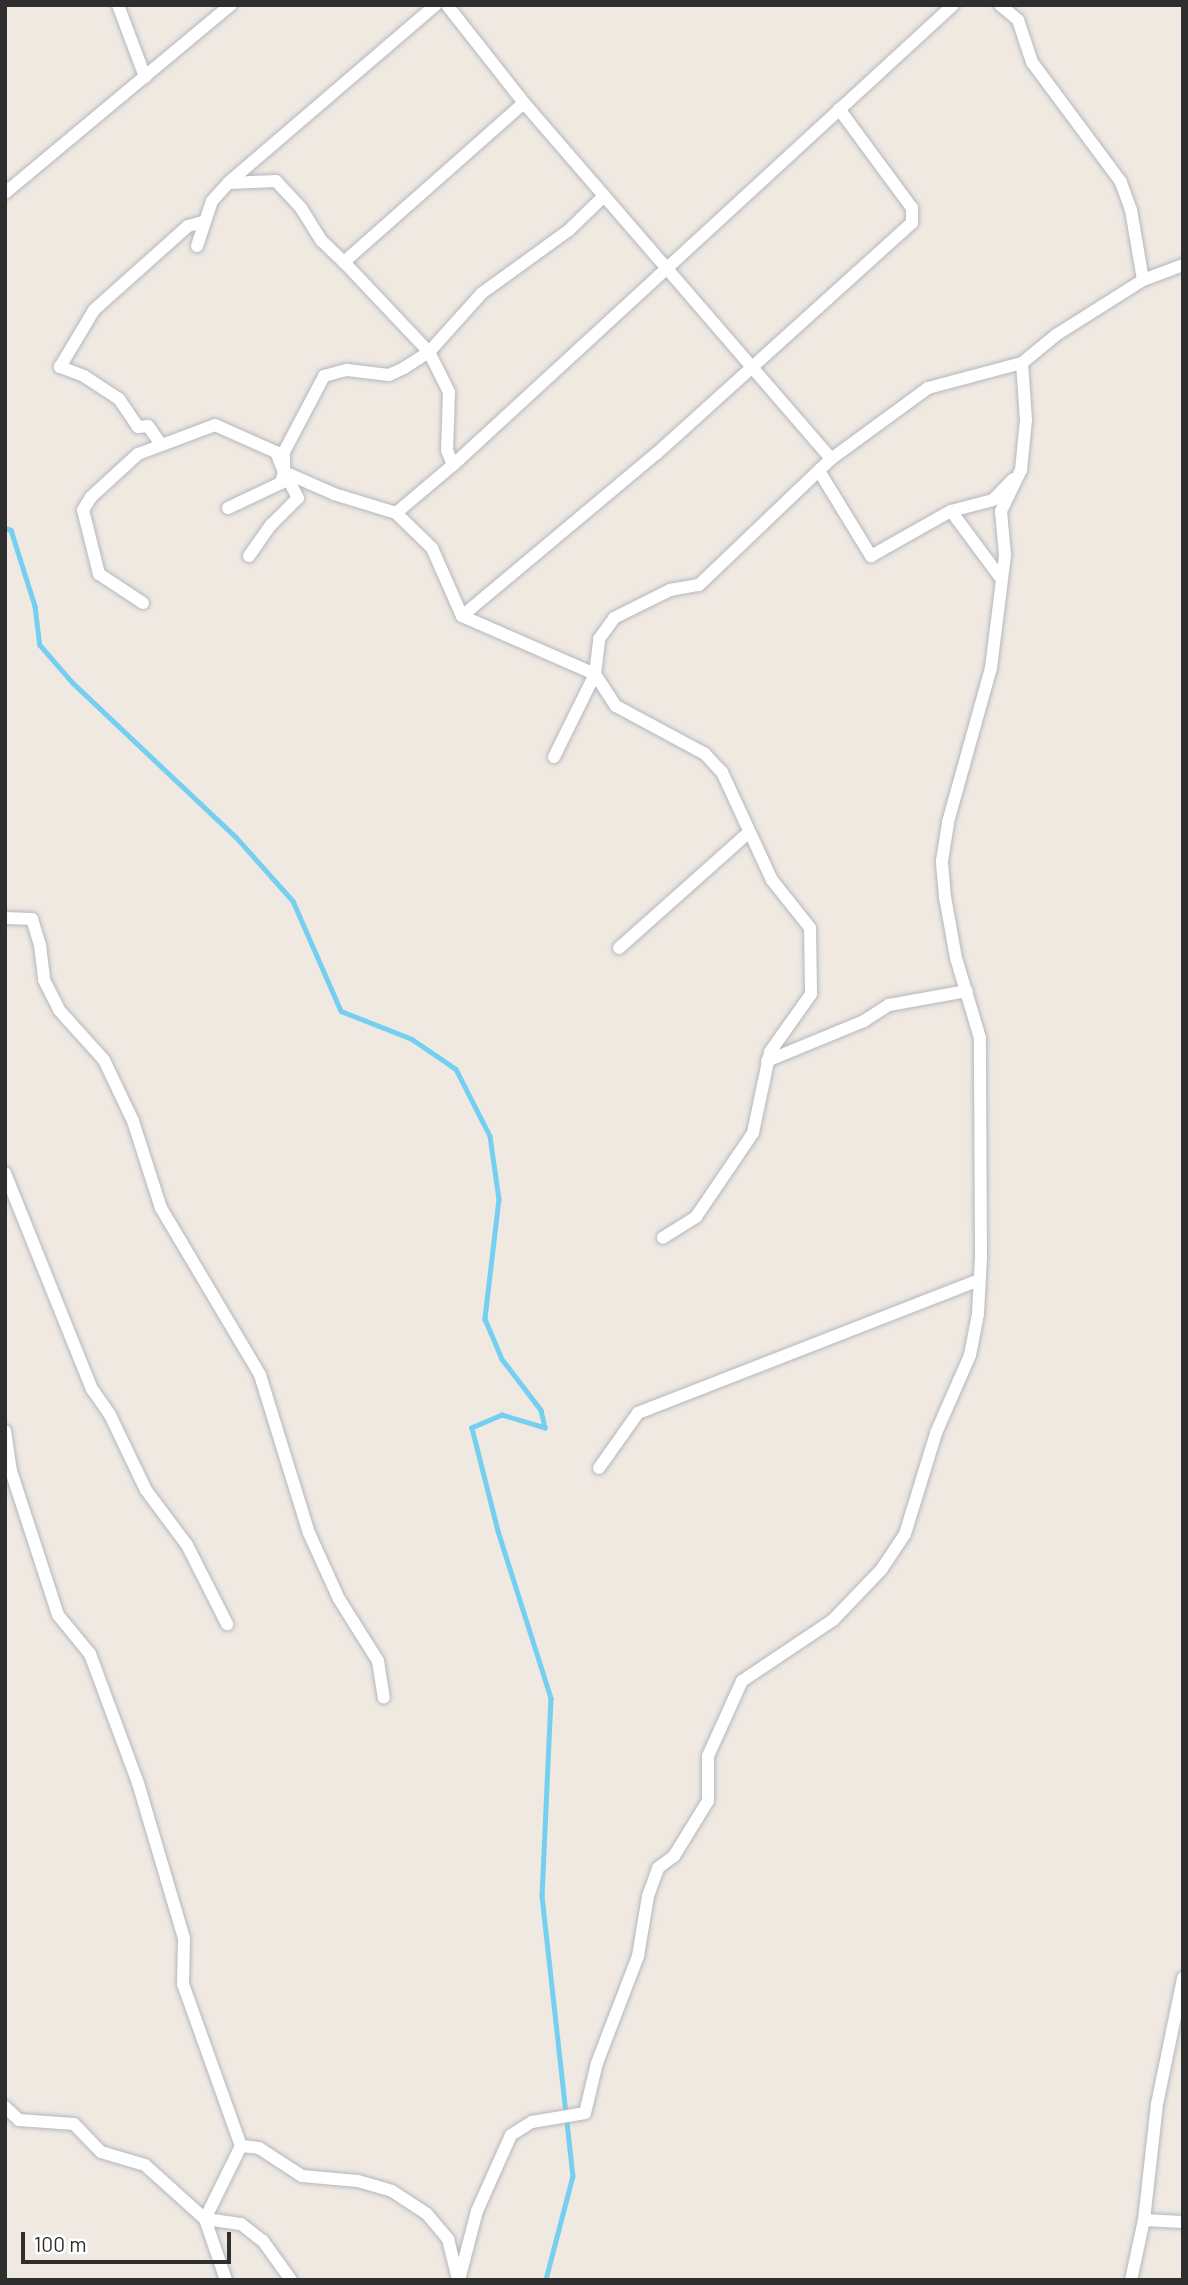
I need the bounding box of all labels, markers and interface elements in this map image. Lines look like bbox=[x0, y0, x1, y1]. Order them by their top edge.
scale bar bbox=[24, 2218, 234, 2262]
text: 100 m bbox=[34, 2231, 87, 2256]

